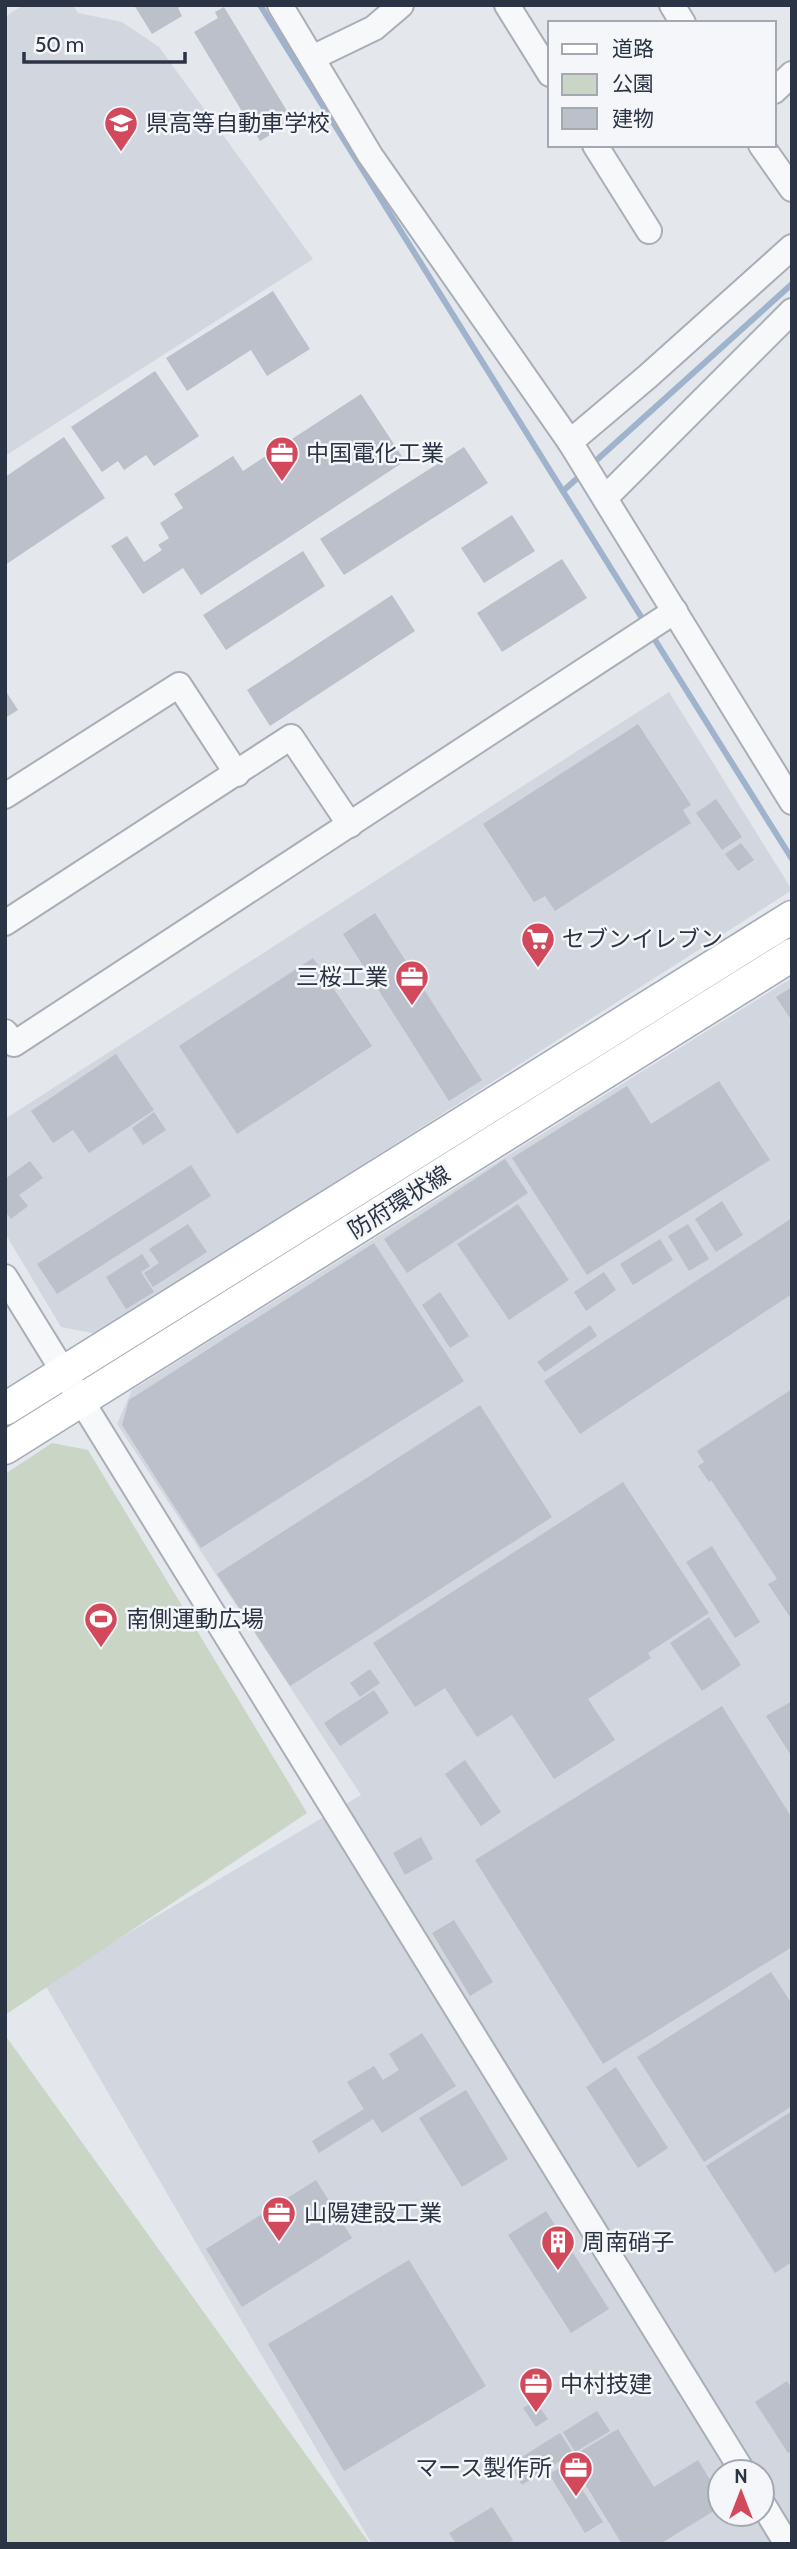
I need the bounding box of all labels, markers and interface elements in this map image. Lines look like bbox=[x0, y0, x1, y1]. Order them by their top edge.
scale bar bbox=[24, 21, 186, 65]
legend bbox=[548, 21, 776, 147]
text: 50 m bbox=[35, 32, 84, 57]
text: 道路 bbox=[612, 36, 654, 61]
text: 公園 bbox=[612, 71, 654, 96]
school or university icon: 県高等自動車学校 bbox=[102, 104, 140, 153]
text: 建物 bbox=[612, 106, 654, 131]
place label: 県高等自動車学校 bbox=[146, 109, 330, 137]
office icon: 中国電化工業 bbox=[263, 434, 301, 483]
place label: 中国電化工業 bbox=[306, 439, 444, 467]
supermarket icon: セブンイレブン bbox=[519, 920, 557, 969]
place label: セブンイレブン bbox=[562, 925, 723, 953]
office icon: 三桜工業 bbox=[393, 958, 431, 1007]
place label: 三桜工業 bbox=[296, 963, 388, 991]
street label: 防府環状線 bbox=[343, 1160, 455, 1244]
sports icon: 南側運動広場 bbox=[82, 1600, 120, 1649]
place label: 南側運動広場 bbox=[126, 1605, 264, 1633]
office icon: 山陽建設工業 bbox=[260, 2194, 298, 2243]
place label: 山陽建設工業 bbox=[304, 2199, 442, 2227]
building icon: 周南硝子 bbox=[539, 2223, 577, 2272]
place label: 周南硝子 bbox=[582, 2228, 674, 2256]
office icon: 中村技建 bbox=[517, 2365, 555, 2414]
place label: 中村技建 bbox=[560, 2370, 652, 2398]
office icon: マース製作所 bbox=[557, 2449, 595, 2498]
place label: マース製作所 bbox=[415, 2454, 552, 2482]
north arrow bbox=[706, 2458, 776, 2528]
text: N bbox=[734, 2465, 748, 2488]

